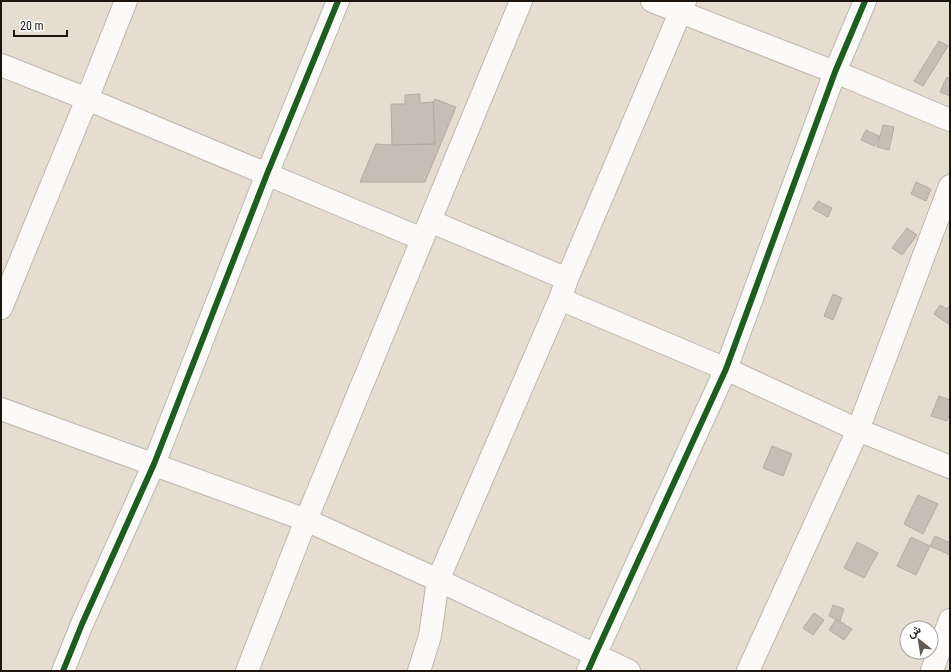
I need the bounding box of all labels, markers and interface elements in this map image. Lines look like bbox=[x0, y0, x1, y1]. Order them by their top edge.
scale bar bbox=[14, 12, 67, 38]
text: 20 m bbox=[20, 19, 44, 33]
north arrow bbox=[899, 620, 939, 660]
text: ش bbox=[905, 623, 923, 641]

